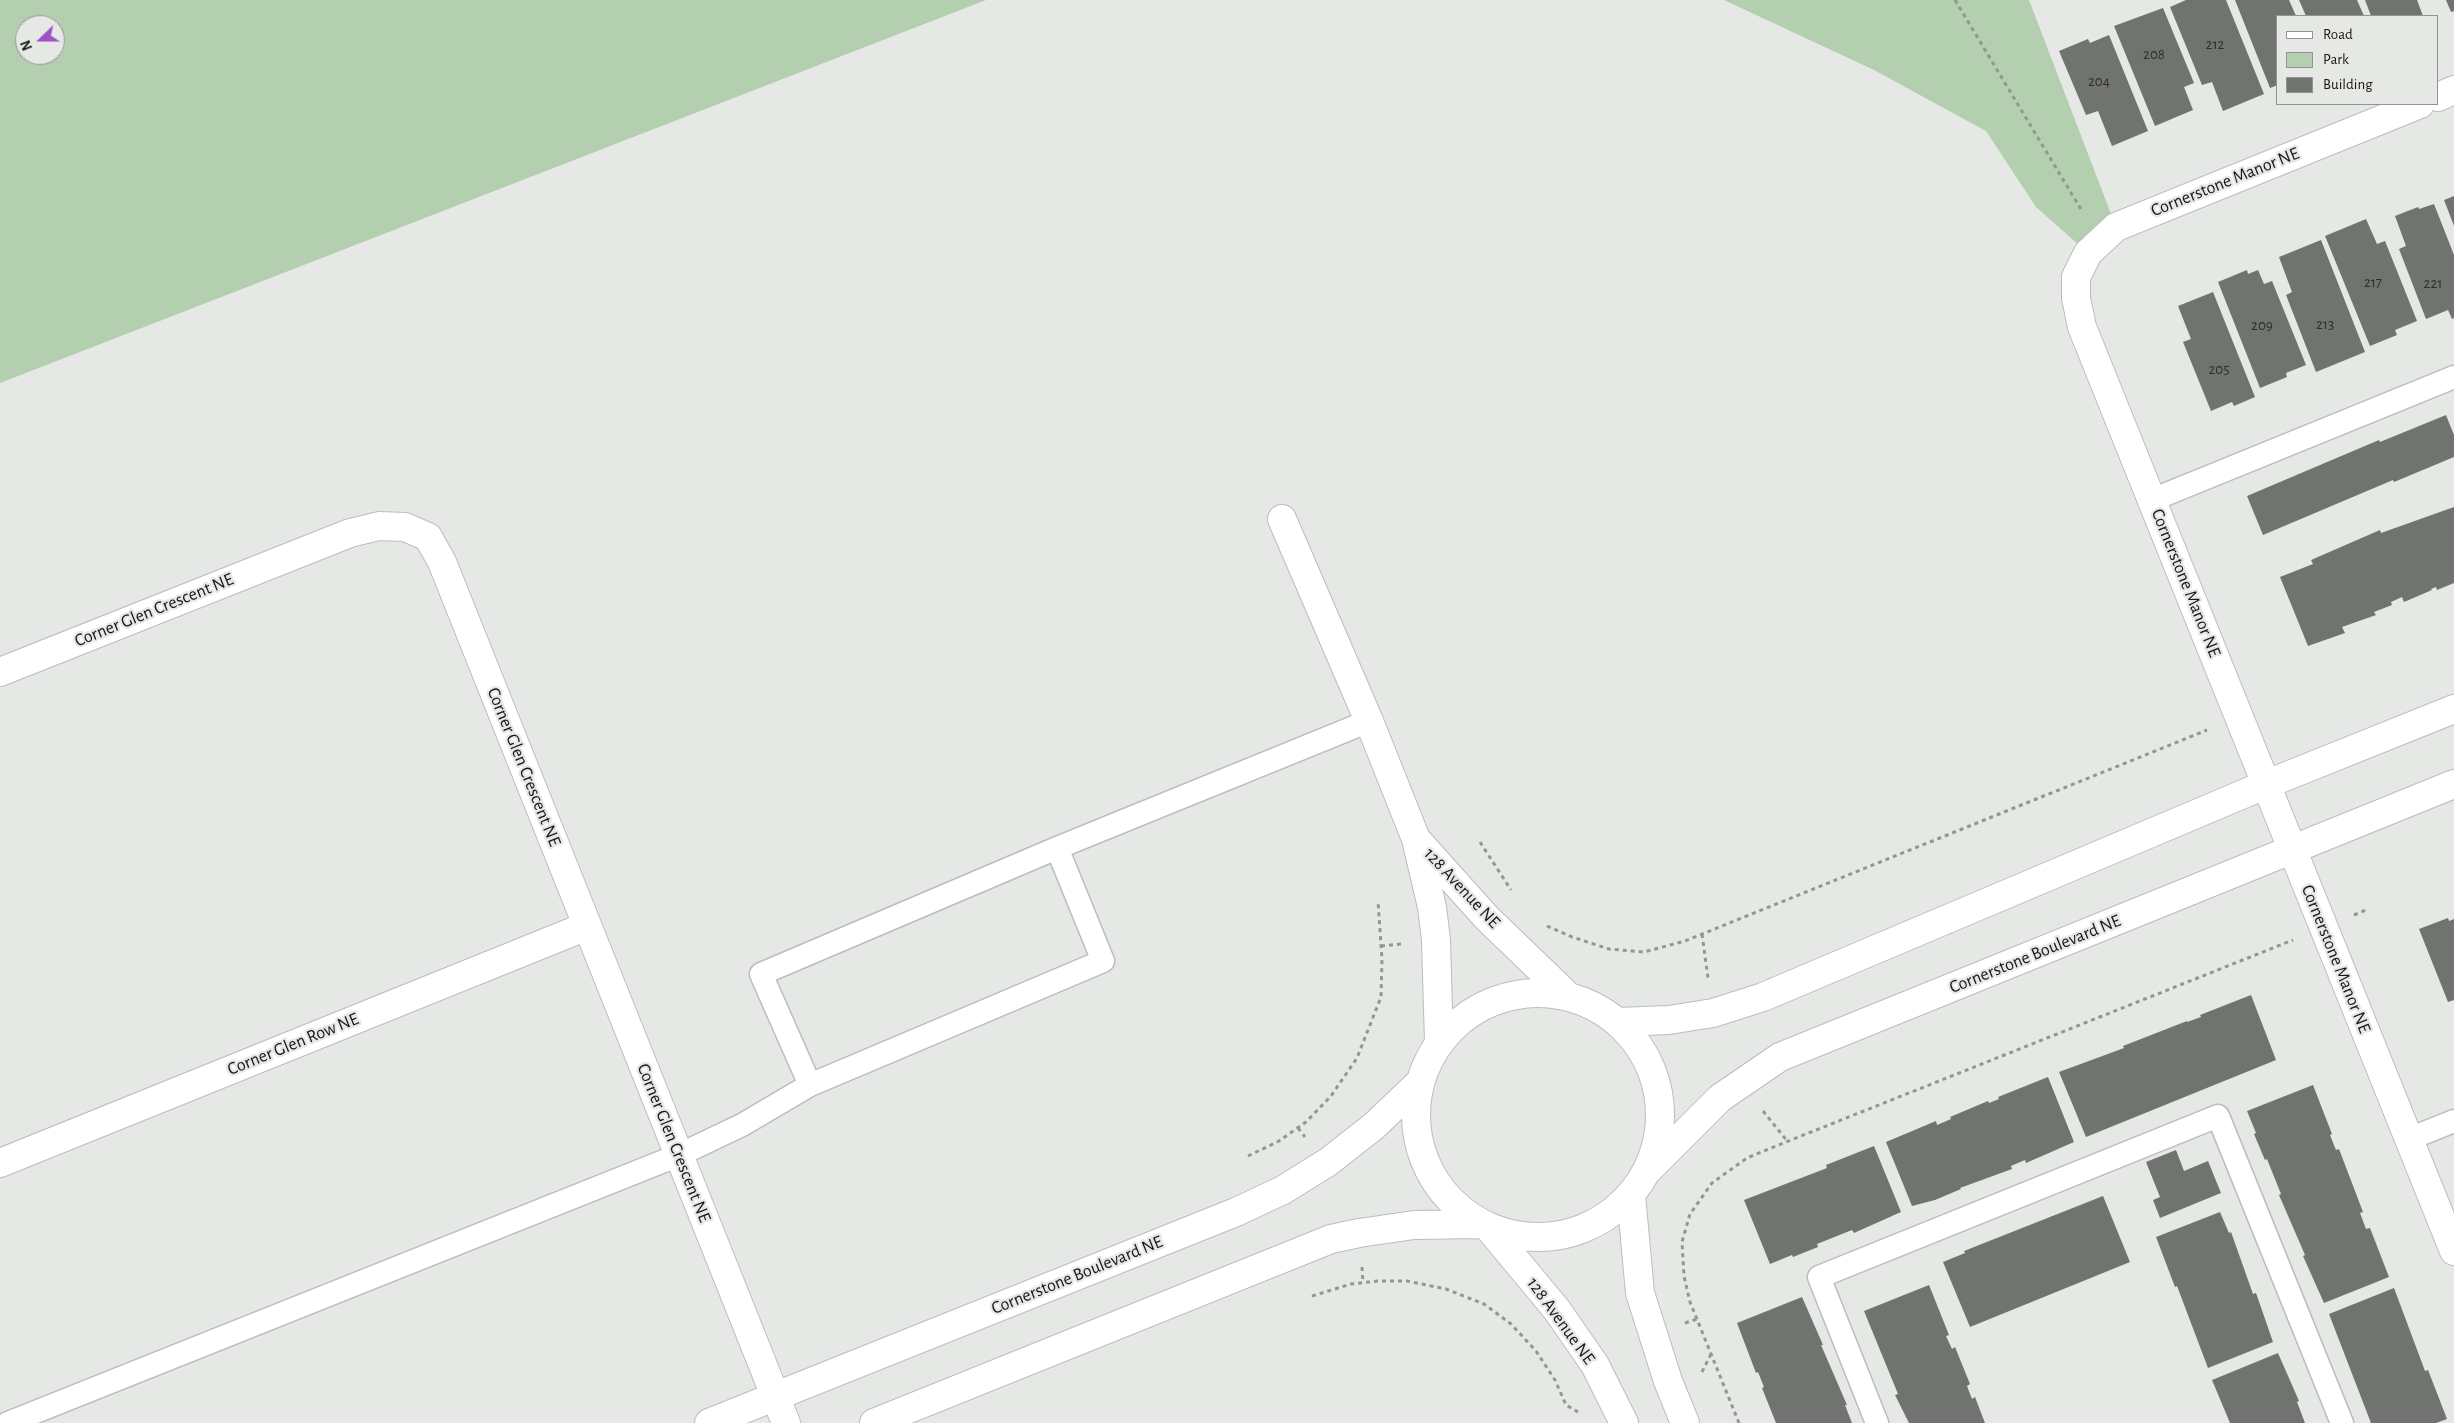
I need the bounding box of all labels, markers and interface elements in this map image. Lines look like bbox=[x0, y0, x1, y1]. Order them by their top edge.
north arrow bbox=[15, 15, 65, 65]
legend bbox=[2276, 15, 2439, 105]
text: Road bbox=[2323, 27, 2353, 42]
house number: 212 bbox=[2206, 35, 2224, 53]
text: N bbox=[19, 38, 35, 52]
house number: 208 bbox=[2143, 45, 2165, 63]
text: Park bbox=[2323, 52, 2349, 67]
house number: 204 bbox=[2088, 72, 2110, 90]
text: Building bbox=[2323, 77, 2373, 92]
street label: Cornerstone Manor NE bbox=[2148, 142, 2302, 222]
house number: 217 bbox=[2364, 273, 2382, 291]
house number: 221 bbox=[2424, 274, 2442, 292]
house number: 213 bbox=[2316, 315, 2334, 333]
house number: 209 bbox=[2251, 316, 2273, 334]
house number: 205 bbox=[2208, 360, 2230, 378]
street label: Cornerstone Manor NE bbox=[2146, 506, 2226, 660]
street label: Corner Glen Crescent NE bbox=[71, 568, 237, 652]
street label: Corner Glen Crescent NE bbox=[482, 684, 566, 850]
street label: 128 Avenue NE bbox=[1419, 843, 1505, 933]
street label: Cornerstone Manor NE bbox=[2296, 882, 2376, 1036]
street label: Cornerstone Boulevard NE bbox=[1946, 910, 2124, 998]
street label: Corner Glen Row NE bbox=[224, 1008, 362, 1080]
street label: Corner Glen Crescent NE bbox=[632, 1060, 716, 1226]
street label: Cornerstone Boulevard NE bbox=[988, 1231, 1166, 1319]
street label: 128 Avenue NE bbox=[1522, 1273, 1600, 1369]

